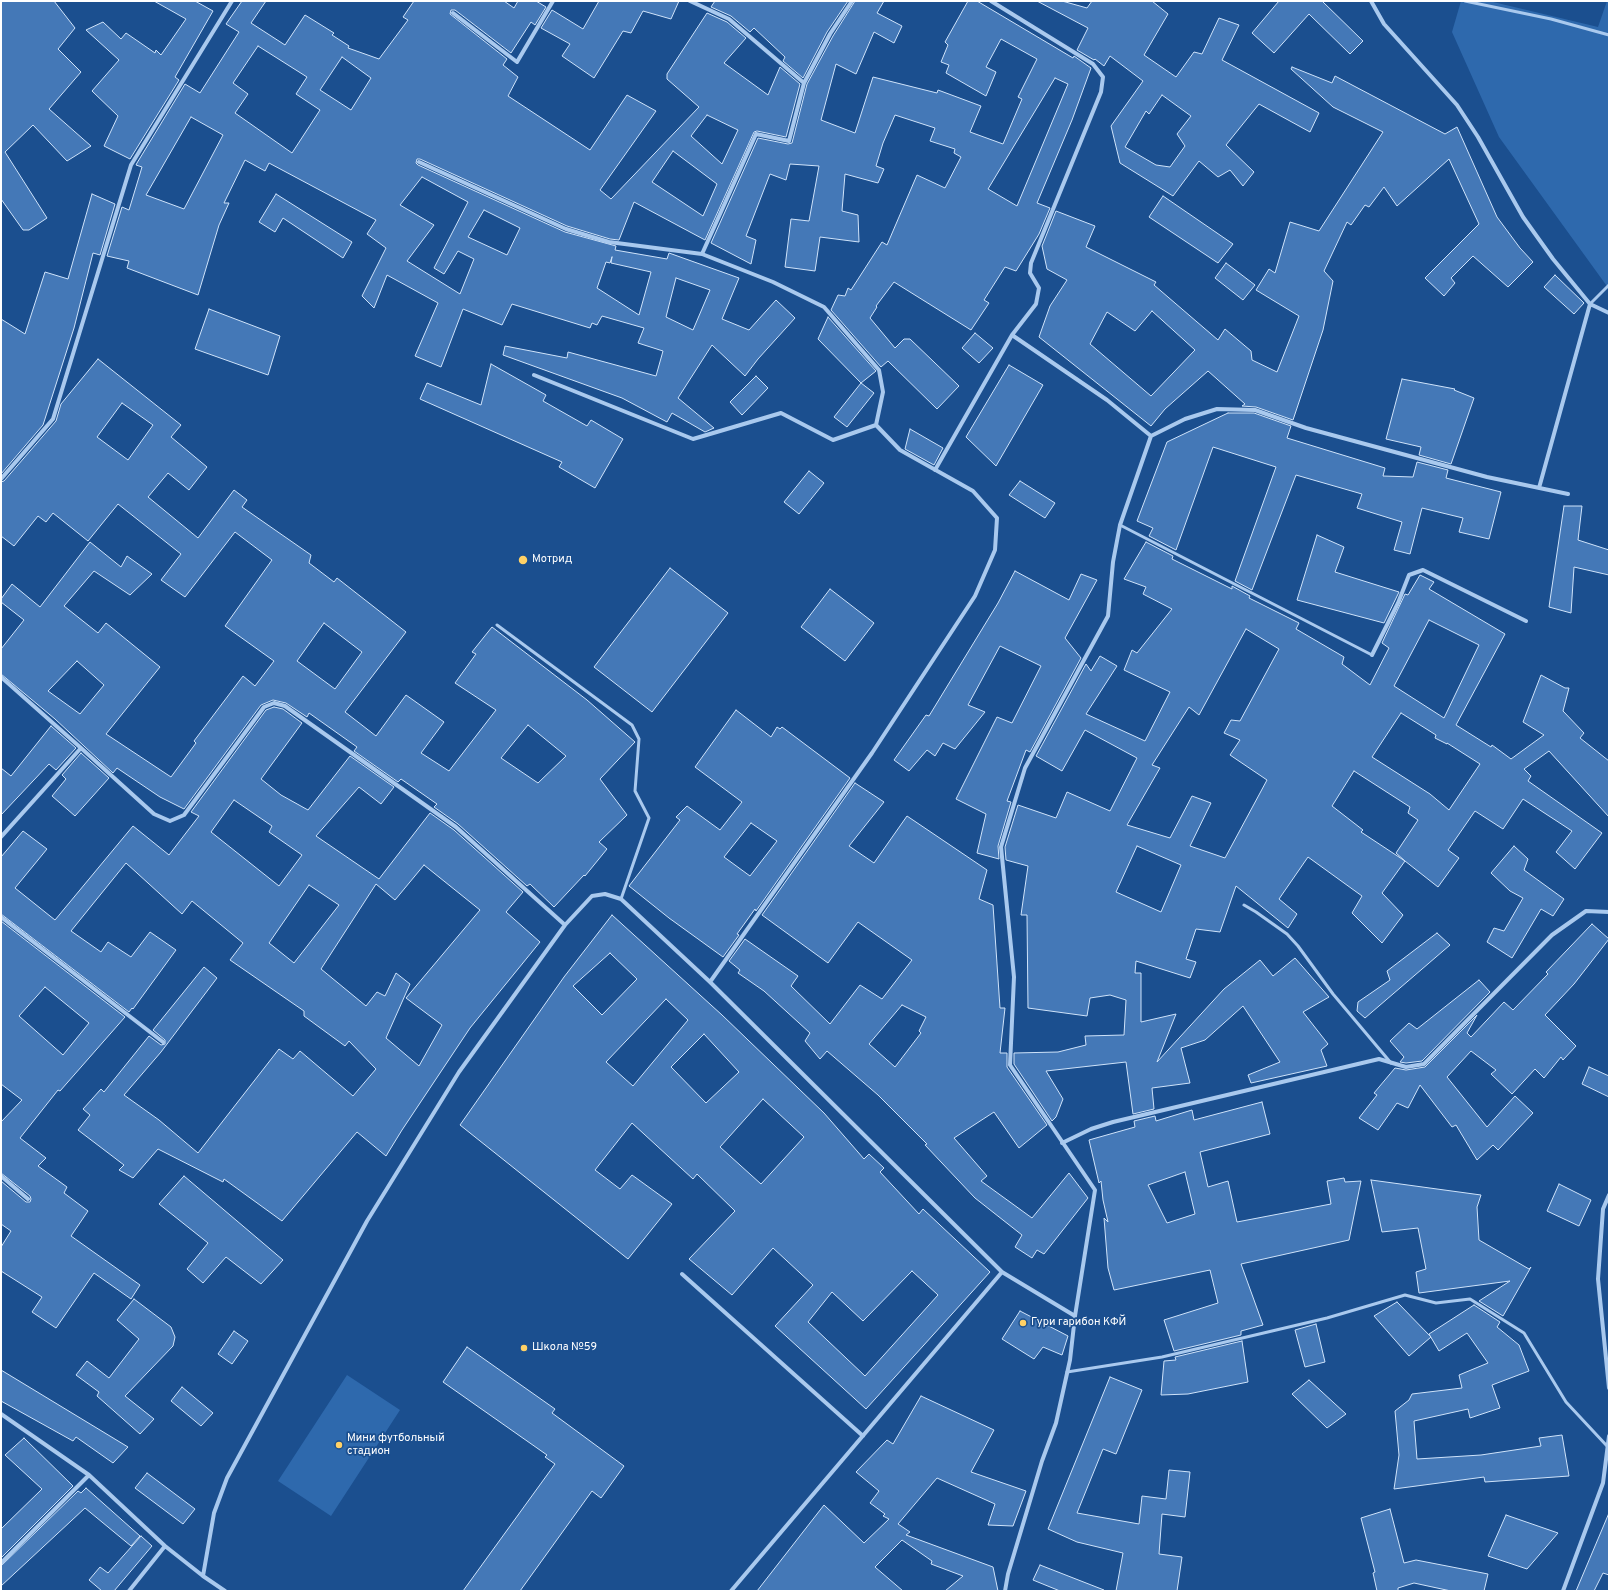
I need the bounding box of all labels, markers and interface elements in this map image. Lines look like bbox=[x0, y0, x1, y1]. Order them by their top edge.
place label: Мотрид bbox=[532, 553, 572, 567]
marker: Мотрид bbox=[517, 554, 529, 566]
place label: Гури гарибон КФЙ bbox=[1031, 1316, 1126, 1330]
marker: Гури гарибон КФЙ bbox=[1018, 1318, 1028, 1328]
place label: Школа №59 bbox=[532, 1341, 597, 1355]
marker: Школа №59 bbox=[519, 1343, 529, 1353]
place label: Мини футбольный стадион bbox=[347, 1432, 445, 1458]
marker: Мини футбольный стадион bbox=[334, 1440, 344, 1450]

